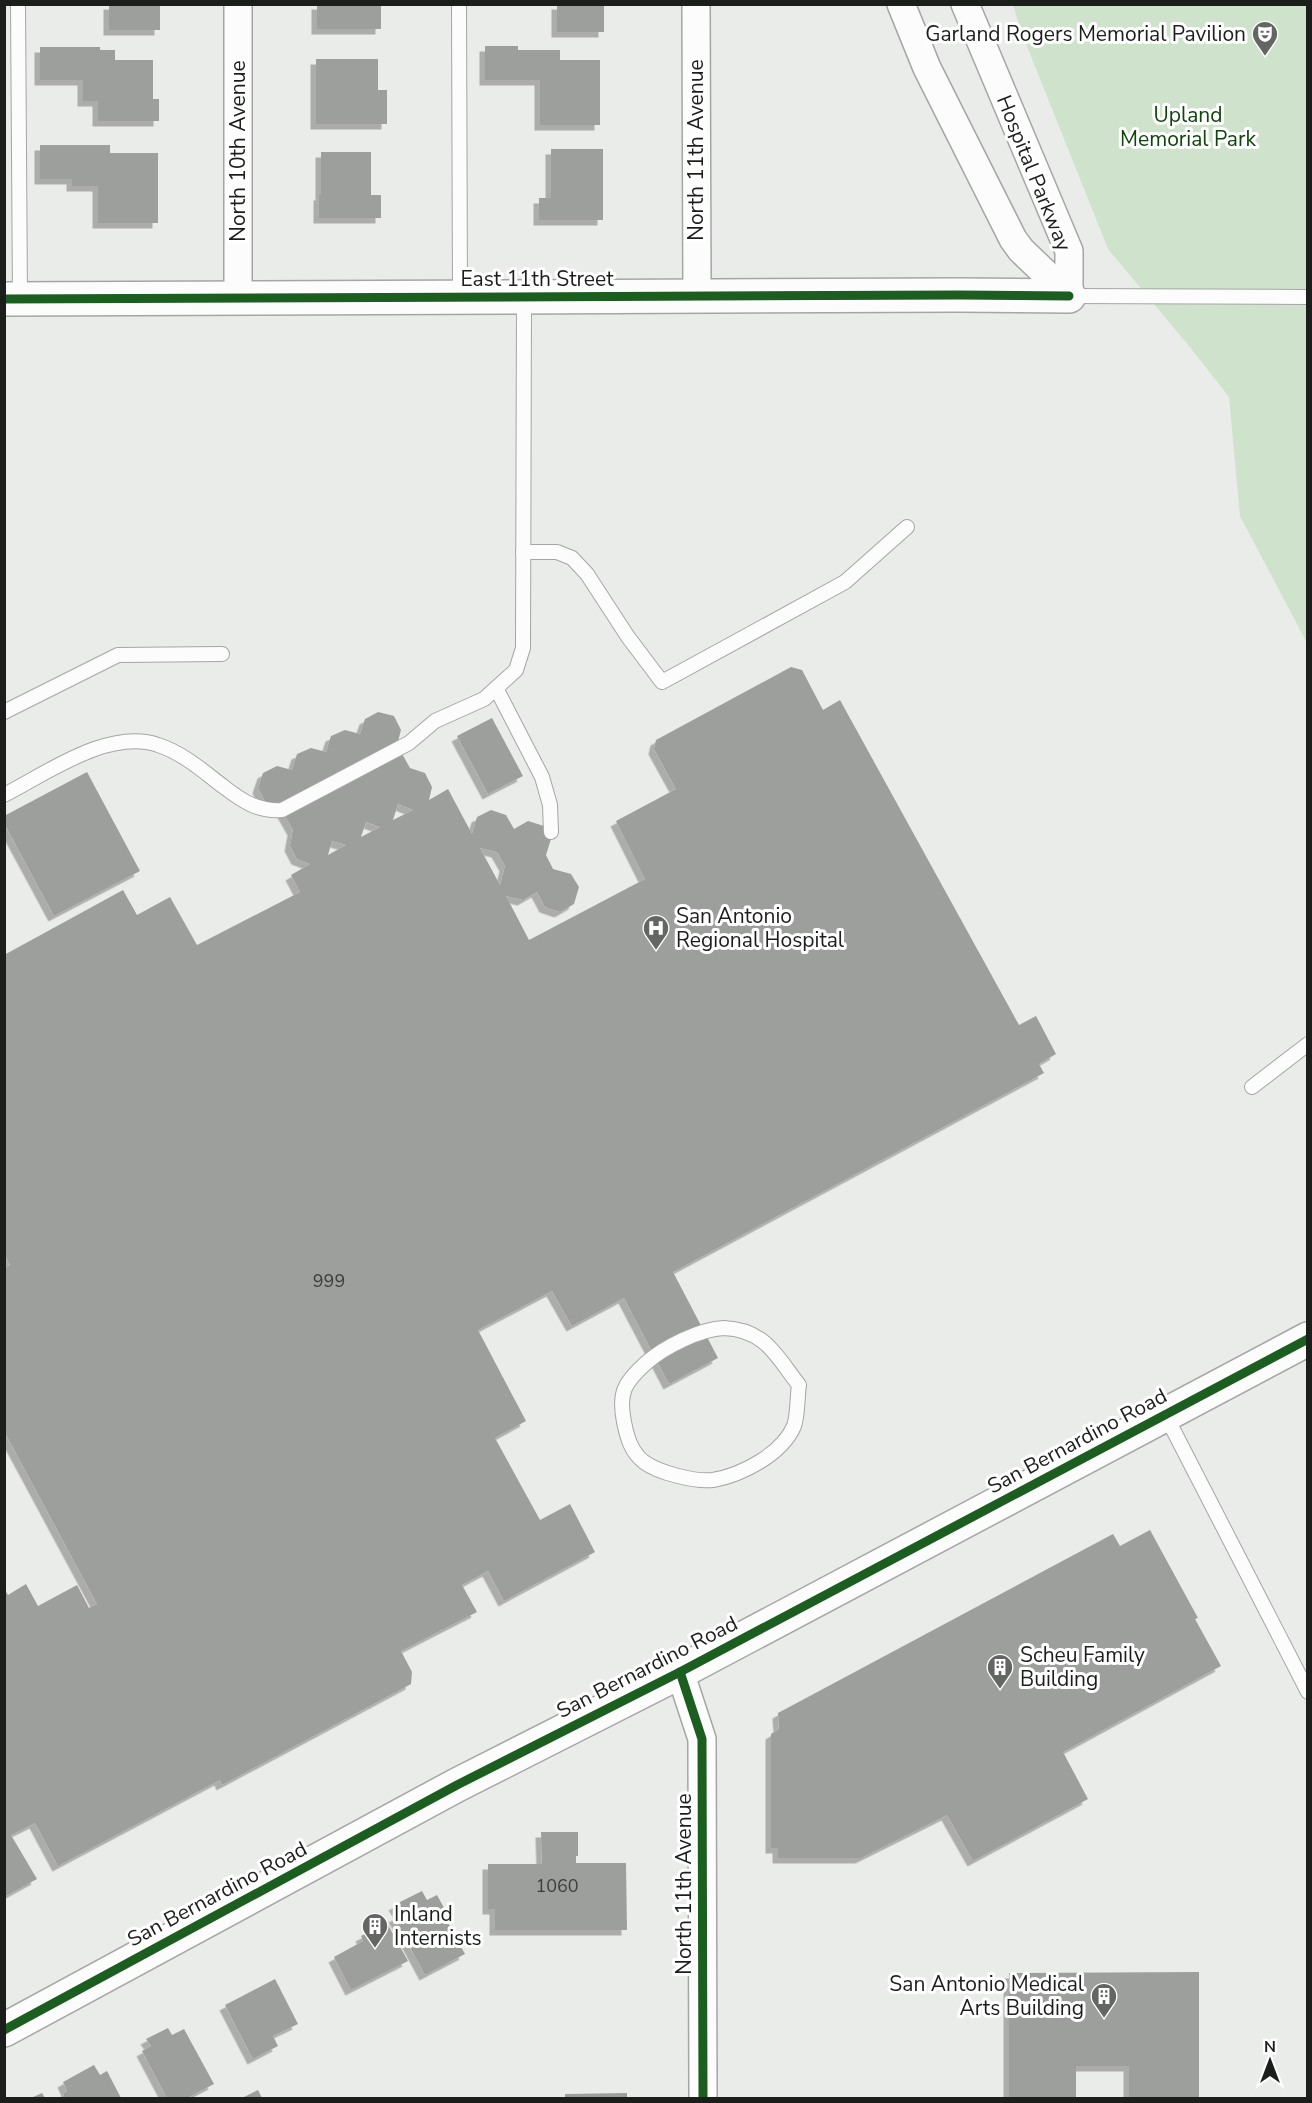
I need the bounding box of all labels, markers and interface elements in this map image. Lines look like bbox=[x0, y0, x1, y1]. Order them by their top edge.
theatre icon: Garland Rogers Memorial Pavilion bbox=[1250, 19, 1280, 57]
place label: Garland Rogers Memorial Pavilion bbox=[925, 20, 1246, 48]
street label: North 11th Avenue bbox=[682, 59, 710, 241]
street label: North 10th Avenue bbox=[224, 60, 252, 242]
street label: Hospital Parkway bbox=[990, 91, 1078, 255]
park label: Upland Memorial Park bbox=[1120, 101, 1256, 153]
street label: East 11th Street bbox=[460, 265, 614, 293]
place label: San Antonio Regional Hospital bbox=[676, 902, 845, 954]
hospital icon: San Antonio Regional Hospital bbox=[641, 913, 671, 951]
house number: 999 bbox=[313, 1269, 345, 1293]
street label: San Bernardino Road bbox=[982, 1382, 1172, 1500]
street label: San Bernardino Road bbox=[552, 1609, 742, 1725]
place label: Scheu Family Building bbox=[1020, 1641, 1145, 1693]
building icon: Scheu Family Building bbox=[985, 1652, 1015, 1690]
street label: North 11th Avenue bbox=[670, 1793, 698, 1975]
street label: San Bernardino Road bbox=[122, 1835, 312, 1953]
house number: 1060 bbox=[535, 1874, 579, 1898]
place label: Inland Internists bbox=[394, 1900, 482, 1952]
building icon: Inland Internists bbox=[360, 1911, 390, 1949]
place label: San Antonio Medical Arts Building bbox=[889, 1970, 1085, 2022]
building icon: San Antonio Medical Arts Building bbox=[1089, 1981, 1119, 2019]
north arrow bbox=[1240, 2031, 1300, 2091]
text: N bbox=[1264, 2036, 1276, 2058]

